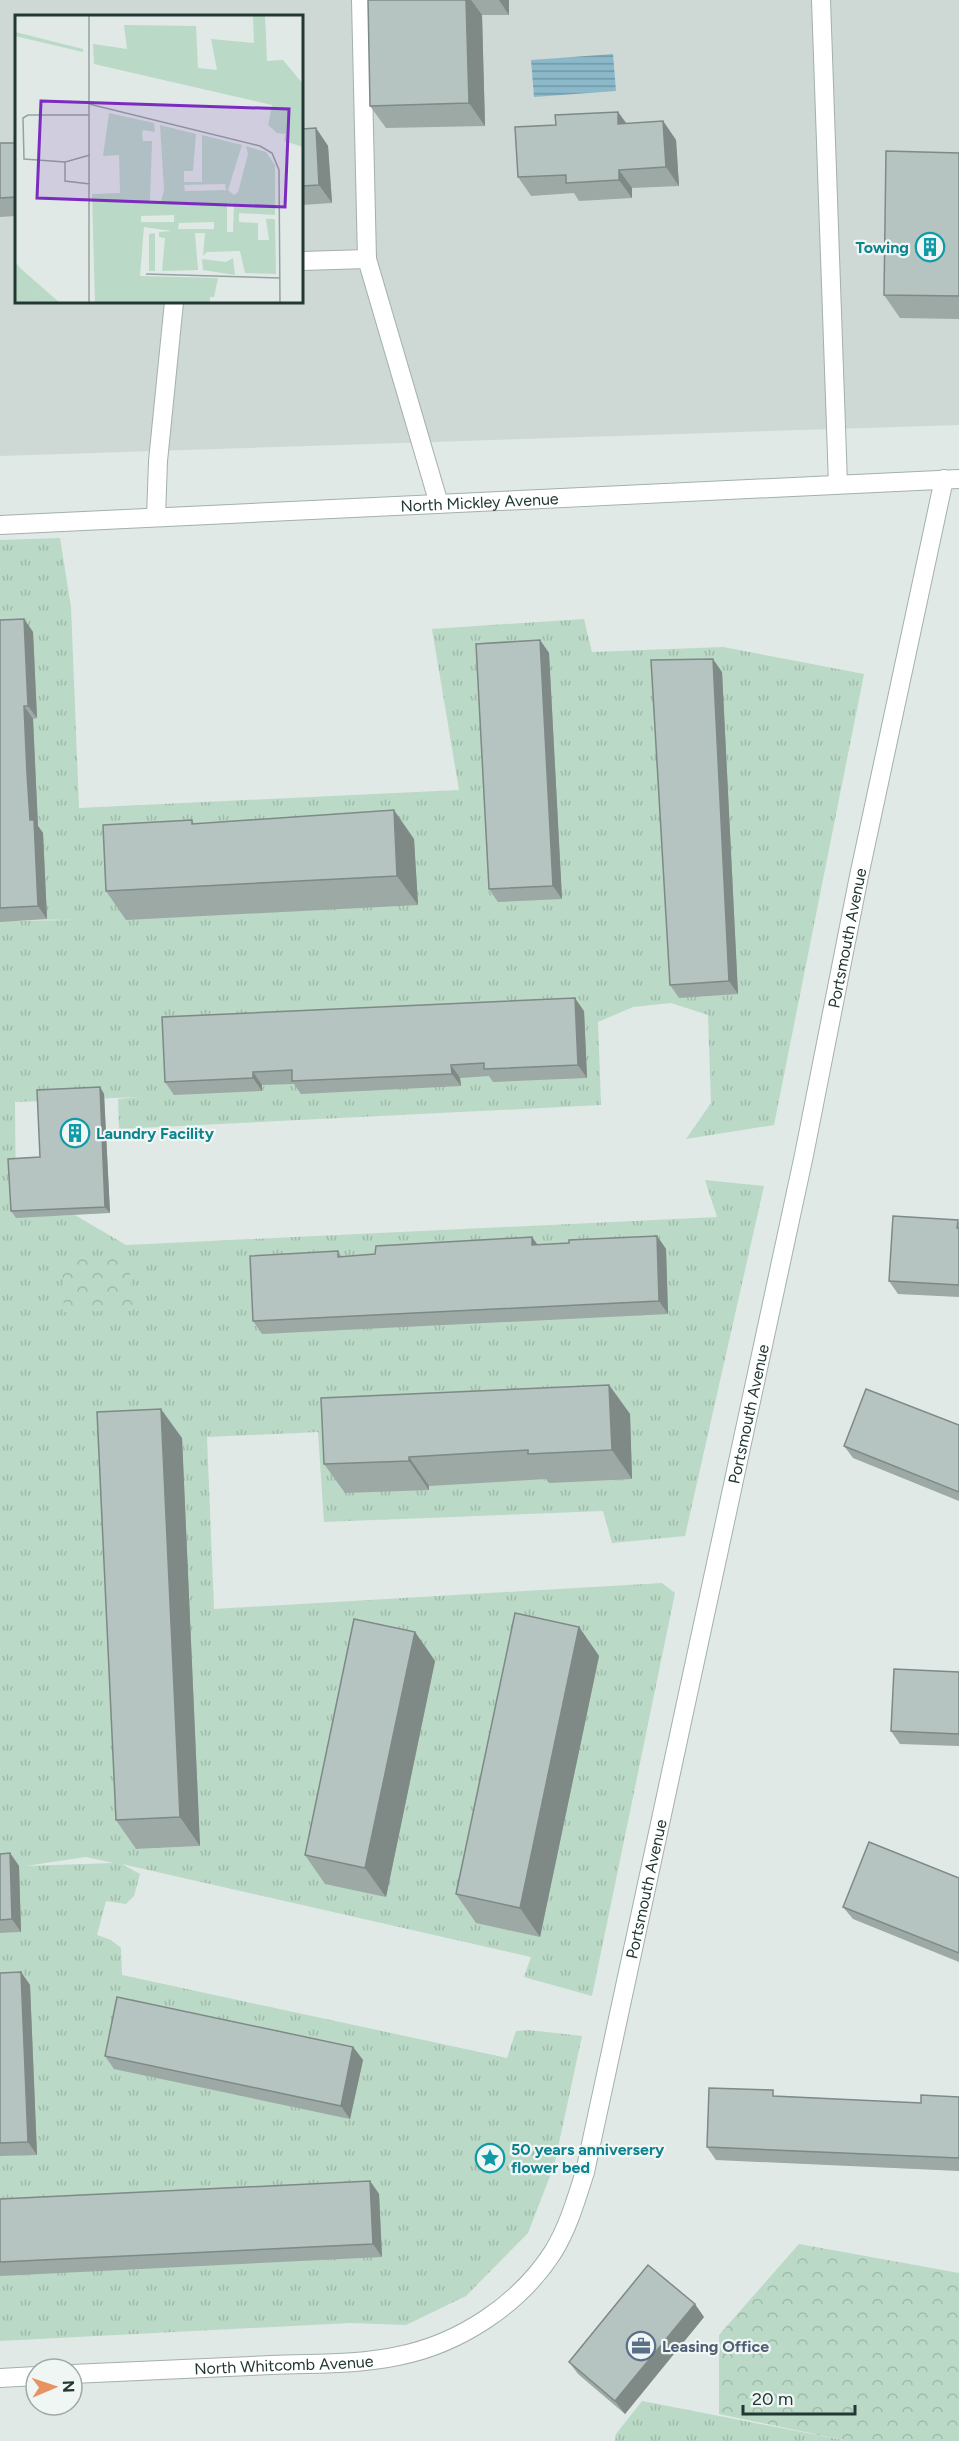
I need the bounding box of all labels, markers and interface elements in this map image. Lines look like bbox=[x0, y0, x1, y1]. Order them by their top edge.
inset map bbox=[15, 15, 303, 303]
building icon: Towing bbox=[914, 231, 946, 263]
place label: Towing bbox=[856, 238, 909, 257]
street label: North Mickley Avenue bbox=[400, 489, 559, 516]
street label: Portsmouth Avenue bbox=[824, 866, 870, 1010]
building icon: Laundry Facility bbox=[59, 1117, 91, 1149]
place label: Laundry Facility bbox=[96, 1124, 215, 1143]
street label: Portsmouth Avenue bbox=[724, 1342, 773, 1486]
street label: Portsmouth Avenue bbox=[622, 1817, 671, 1961]
place label: 50 years anniversery flower bed bbox=[511, 2140, 665, 2177]
place icon: 50 years anniversery flower bed bbox=[474, 2142, 506, 2174]
office icon: Leasing Office bbox=[625, 2330, 657, 2362]
place label: Leasing Office bbox=[662, 2337, 769, 2356]
street label: North Whitcomb Avenue bbox=[194, 2351, 375, 2378]
north arrow bbox=[24, 2357, 84, 2417]
scale bar bbox=[743, 2378, 856, 2416]
text: N bbox=[59, 2380, 78, 2393]
text: 20 m bbox=[752, 2388, 793, 2410]

